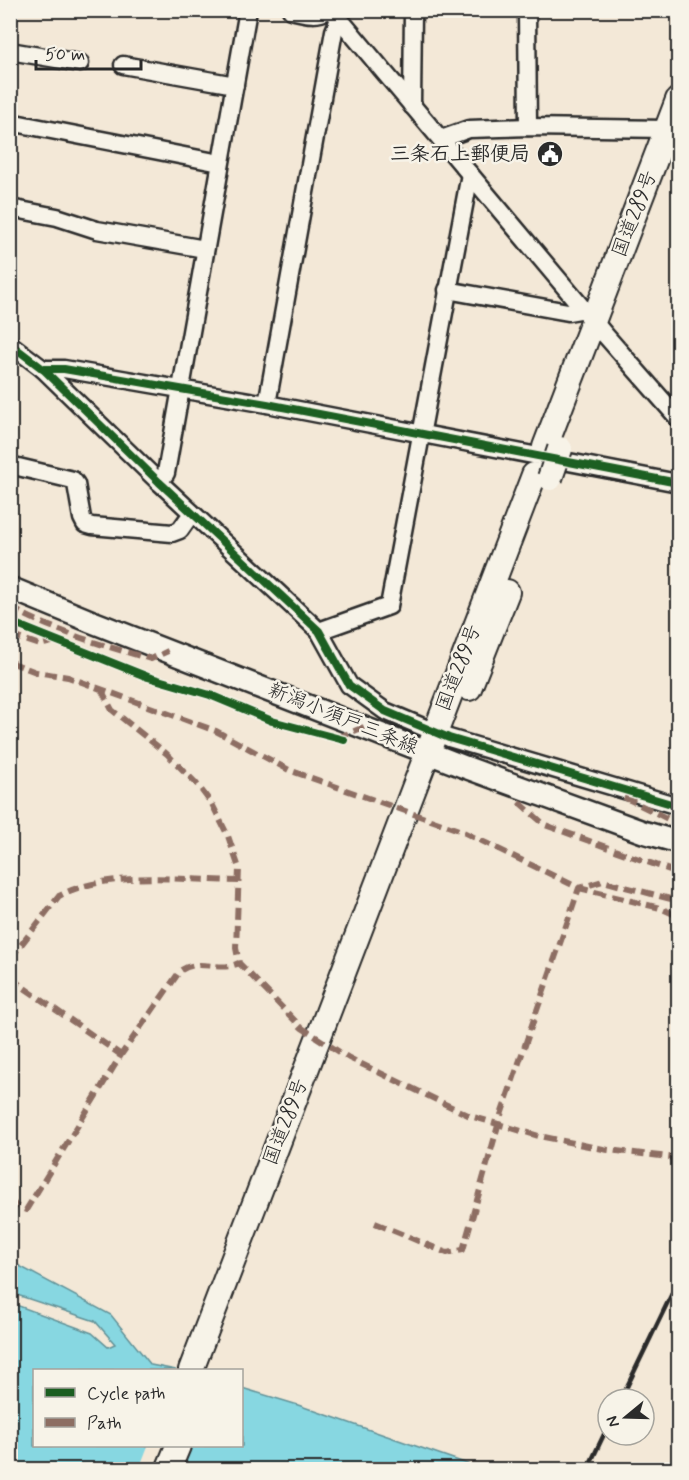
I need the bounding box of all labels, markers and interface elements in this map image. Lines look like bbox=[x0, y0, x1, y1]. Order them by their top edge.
scale bar bbox=[36, 33, 141, 71]
text: 50 m bbox=[45, 43, 85, 67]
public building icon: 三条石上郵便局 bbox=[535, 139, 565, 169]
place label: 三条石上郵便局 bbox=[390, 141, 530, 168]
street label: 国道289号 bbox=[606, 167, 664, 261]
street label: 国道289号 bbox=[430, 621, 488, 715]
street label: 新潟小須戸三条線 bbox=[264, 677, 422, 761]
street label: 国道289号 bbox=[257, 1075, 315, 1169]
legend bbox=[33, 1369, 243, 1447]
text: Cycle path bbox=[87, 1382, 165, 1406]
north arrow bbox=[596, 1387, 656, 1447]
text: Path bbox=[87, 1412, 122, 1436]
text: N bbox=[602, 1413, 625, 1430]

